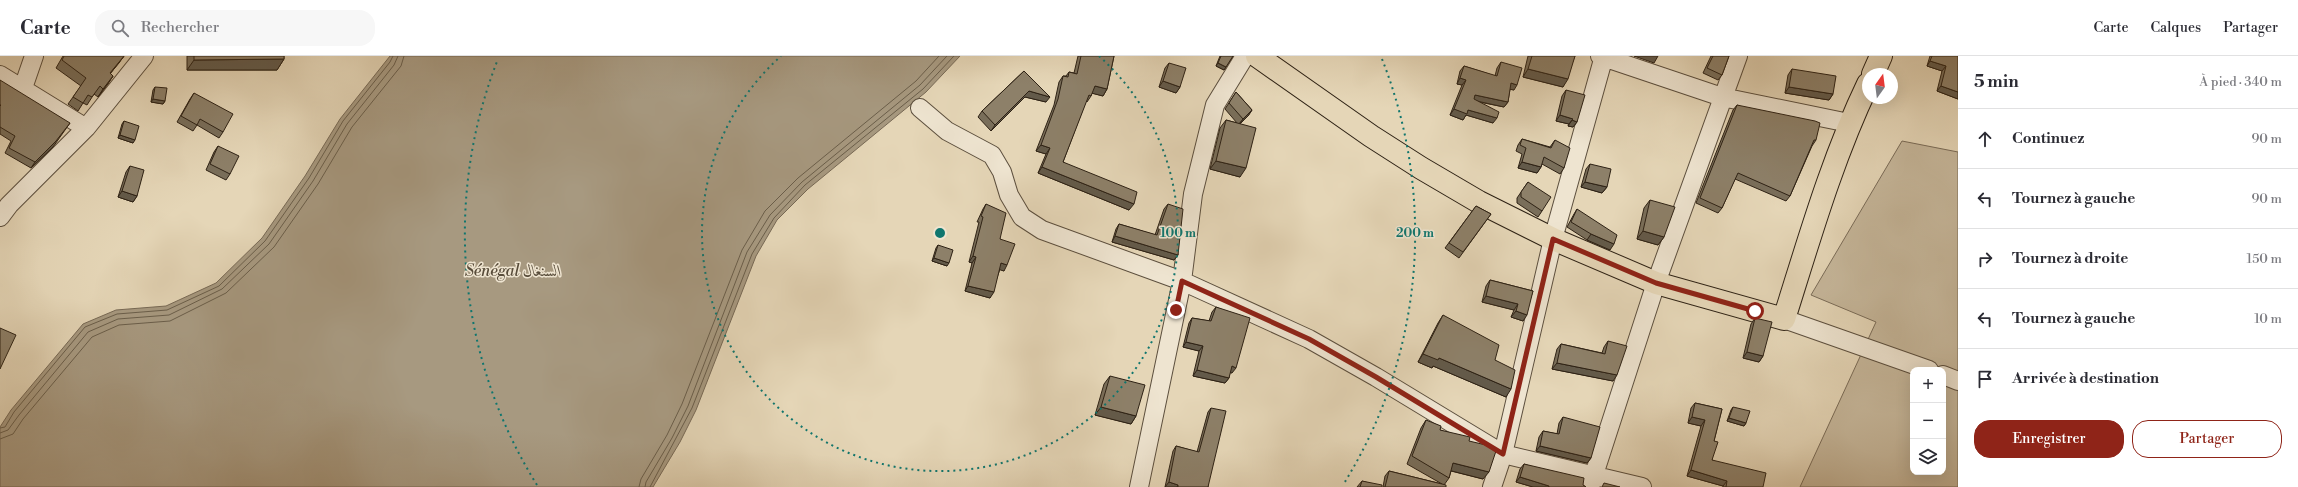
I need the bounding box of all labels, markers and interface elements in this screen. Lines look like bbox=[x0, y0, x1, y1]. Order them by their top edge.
search box bbox=[95, 10, 375, 46]
text: Carte bbox=[20, 16, 71, 40]
icon: search bbox=[109, 17, 131, 39]
text: Rechercher bbox=[141, 18, 219, 37]
text: Carte bbox=[2093, 19, 2128, 37]
text: Calques bbox=[2150, 19, 2201, 37]
text: Partager bbox=[2223, 19, 2278, 37]
north arrow bbox=[1862, 68, 1898, 104]
text: 5 min bbox=[1974, 71, 2019, 93]
text: À pied · 340 m bbox=[2199, 74, 2282, 90]
icon: ahead bbox=[1974, 128, 1996, 150]
text: Continuez bbox=[2012, 129, 2084, 148]
text: 90 m bbox=[2251, 131, 2282, 147]
icon: left bbox=[1974, 188, 1996, 210]
text: Tournez à gauche bbox=[2012, 189, 2135, 208]
text: 90 m bbox=[2251, 191, 2282, 207]
centre of rings bbox=[933, 226, 947, 240]
text: 100 m bbox=[1160, 226, 1196, 241]
text: 200 m bbox=[1396, 226, 1434, 241]
icon: right bbox=[1974, 248, 1996, 270]
text: Tournez à droite bbox=[2012, 249, 2128, 268]
text: 150 m bbox=[2247, 251, 2282, 267]
water label: Sénégal السنغال bbox=[465, 261, 561, 281]
route end bbox=[1167, 301, 1185, 319]
route start bbox=[1746, 302, 1764, 320]
icon: left bbox=[1974, 308, 1996, 330]
text: Tournez à gauche bbox=[2012, 309, 2135, 328]
text: 10 m bbox=[2254, 311, 2282, 327]
map controls bbox=[1910, 367, 1946, 475]
button: + bbox=[1910, 367, 1946, 403]
icon: arrive bbox=[1974, 368, 1996, 390]
text: Arrivée à destination bbox=[2012, 369, 2159, 388]
button: − bbox=[1910, 403, 1946, 439]
button: Enregistrer bbox=[1974, 420, 2124, 458]
button: Partager bbox=[2132, 420, 2282, 458]
button: layers bbox=[1910, 439, 1946, 475]

